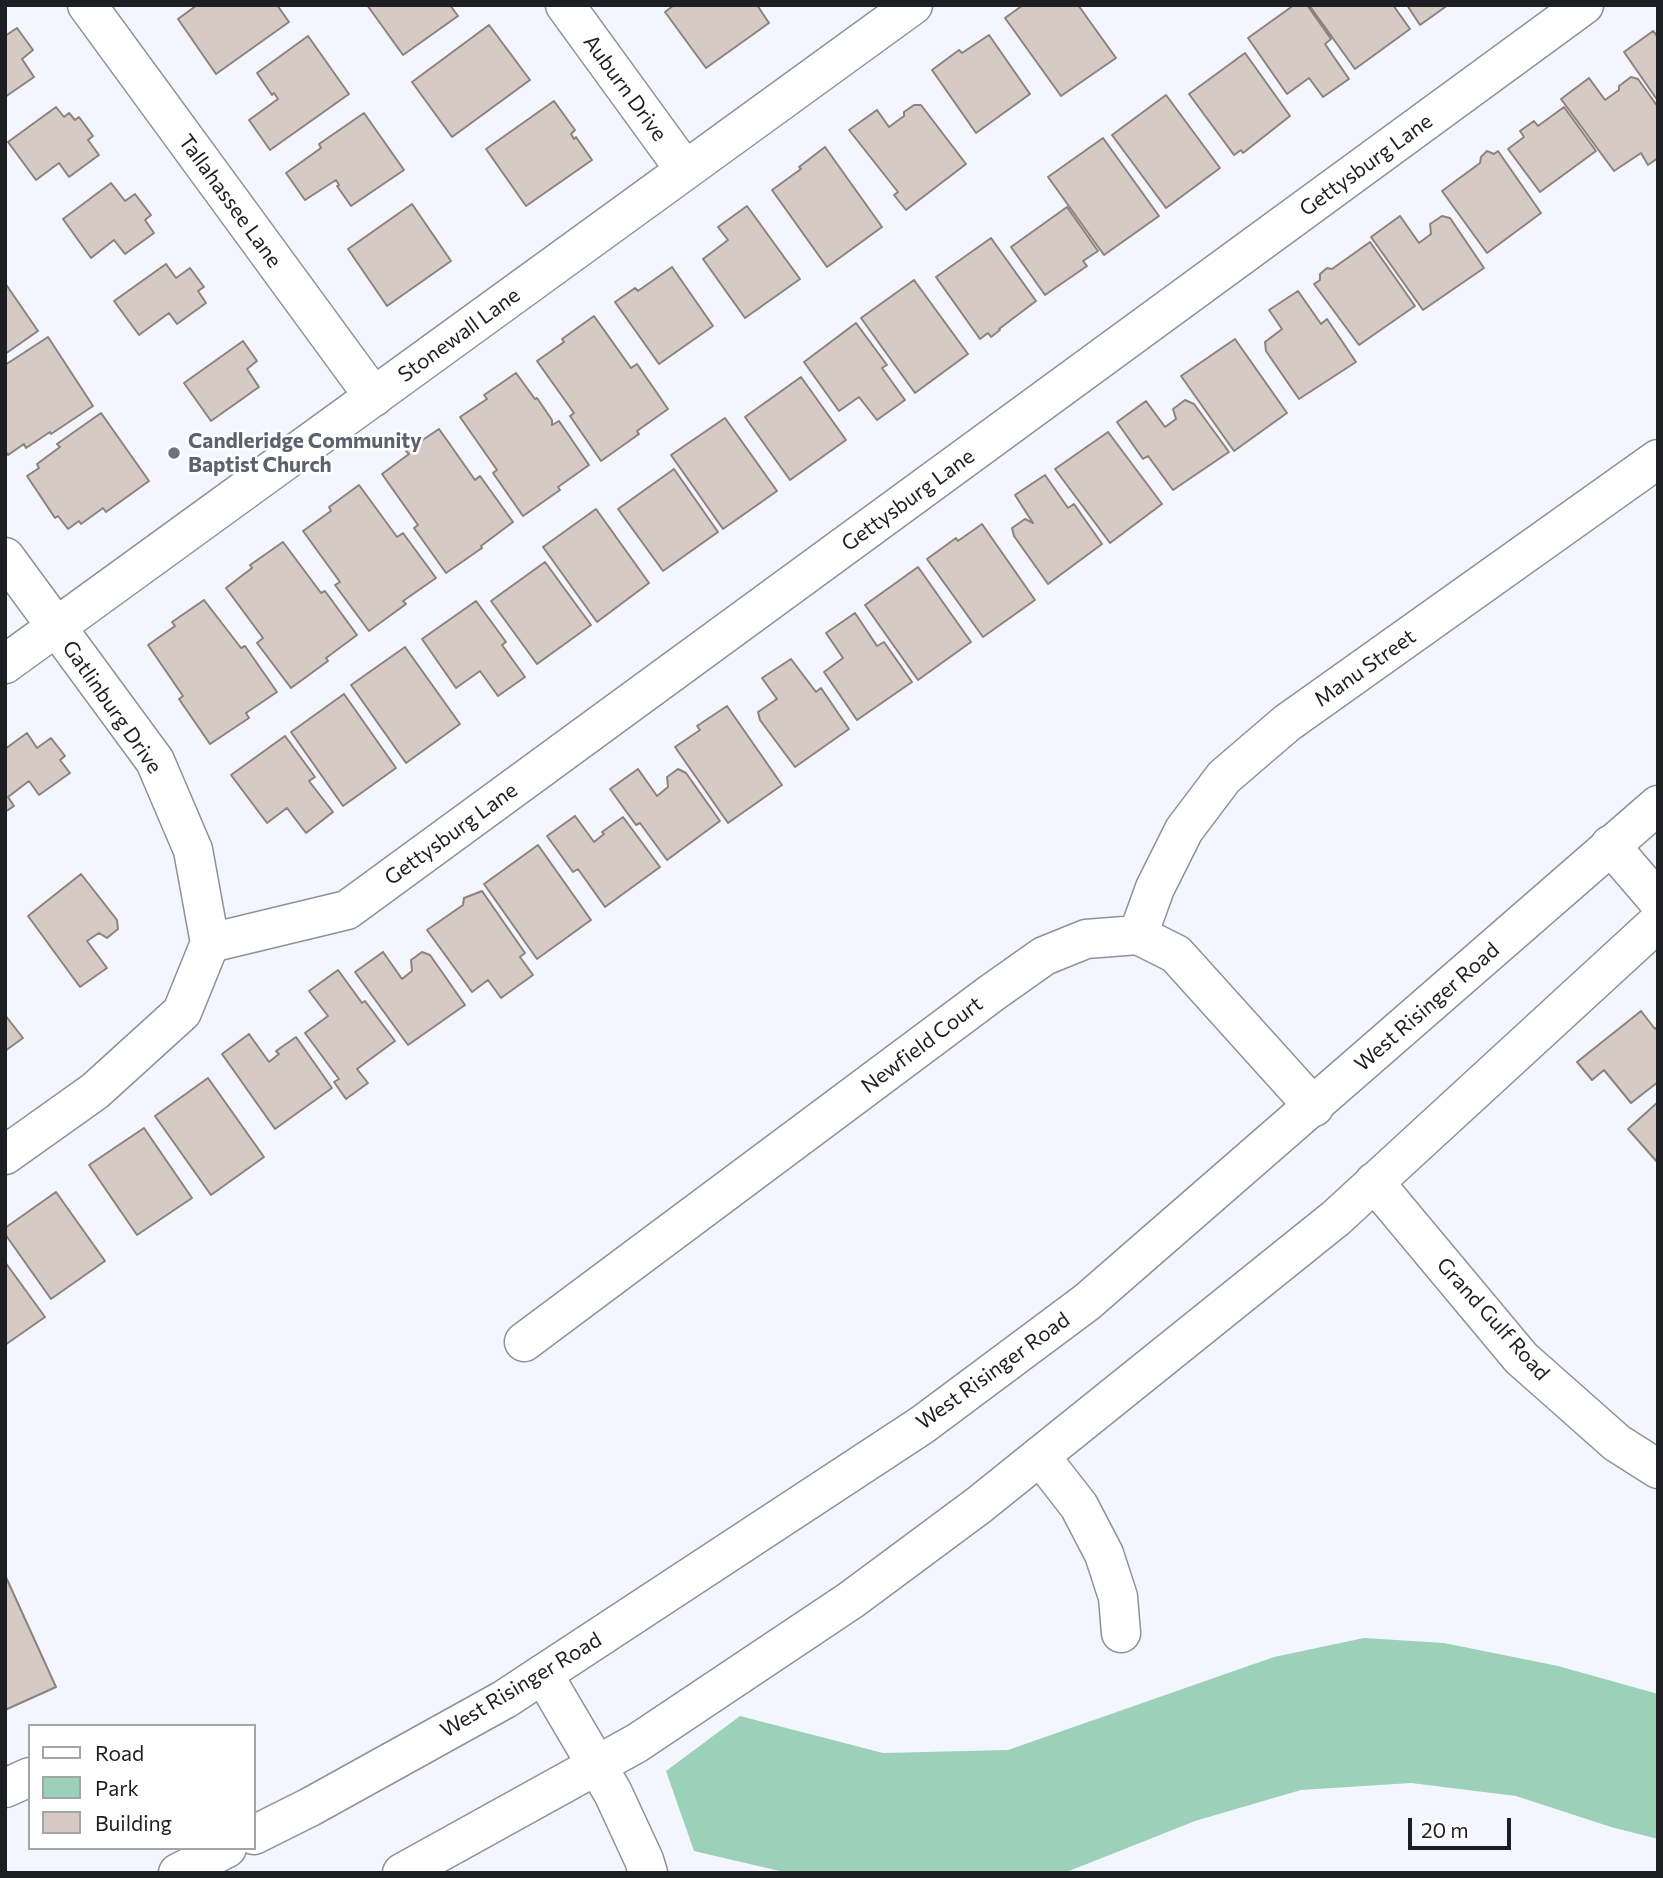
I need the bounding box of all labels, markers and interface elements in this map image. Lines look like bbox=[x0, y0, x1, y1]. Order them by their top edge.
street label: Auburn Drive bbox=[578, 30, 672, 146]
street label: Gettysburg Lane bbox=[1295, 108, 1437, 222]
street label: Tallahassee Lane bbox=[173, 129, 287, 273]
street label: Stonewall Lane bbox=[393, 282, 525, 388]
place label: Candleridge Community Baptist Church bbox=[188, 428, 422, 478]
street label: Gettysburg Lane bbox=[837, 443, 979, 557]
marker: Candleridge Community Baptist Church bbox=[166, 445, 182, 461]
street label: Manu Street bbox=[1309, 624, 1421, 712]
street label: Gatlinburg Drive bbox=[57, 636, 167, 778]
street label: Gettysburg Lane bbox=[380, 777, 522, 891]
street label: West Risinger Road bbox=[1350, 937, 1504, 1077]
street label: Newfield Court bbox=[856, 991, 988, 1099]
street label: Grand Gulf Road bbox=[1431, 1252, 1555, 1386]
street label: West Risinger Road bbox=[911, 1307, 1075, 1435]
street label: West Risinger Road bbox=[436, 1627, 606, 1743]
legend bbox=[28, 1724, 256, 1850]
text: Road bbox=[95, 1740, 144, 1765]
text: Park bbox=[95, 1775, 139, 1800]
scale bar bbox=[1411, 1804, 1514, 1848]
text: Building bbox=[95, 1810, 172, 1835]
text: 20 m bbox=[1421, 1817, 1469, 1842]

